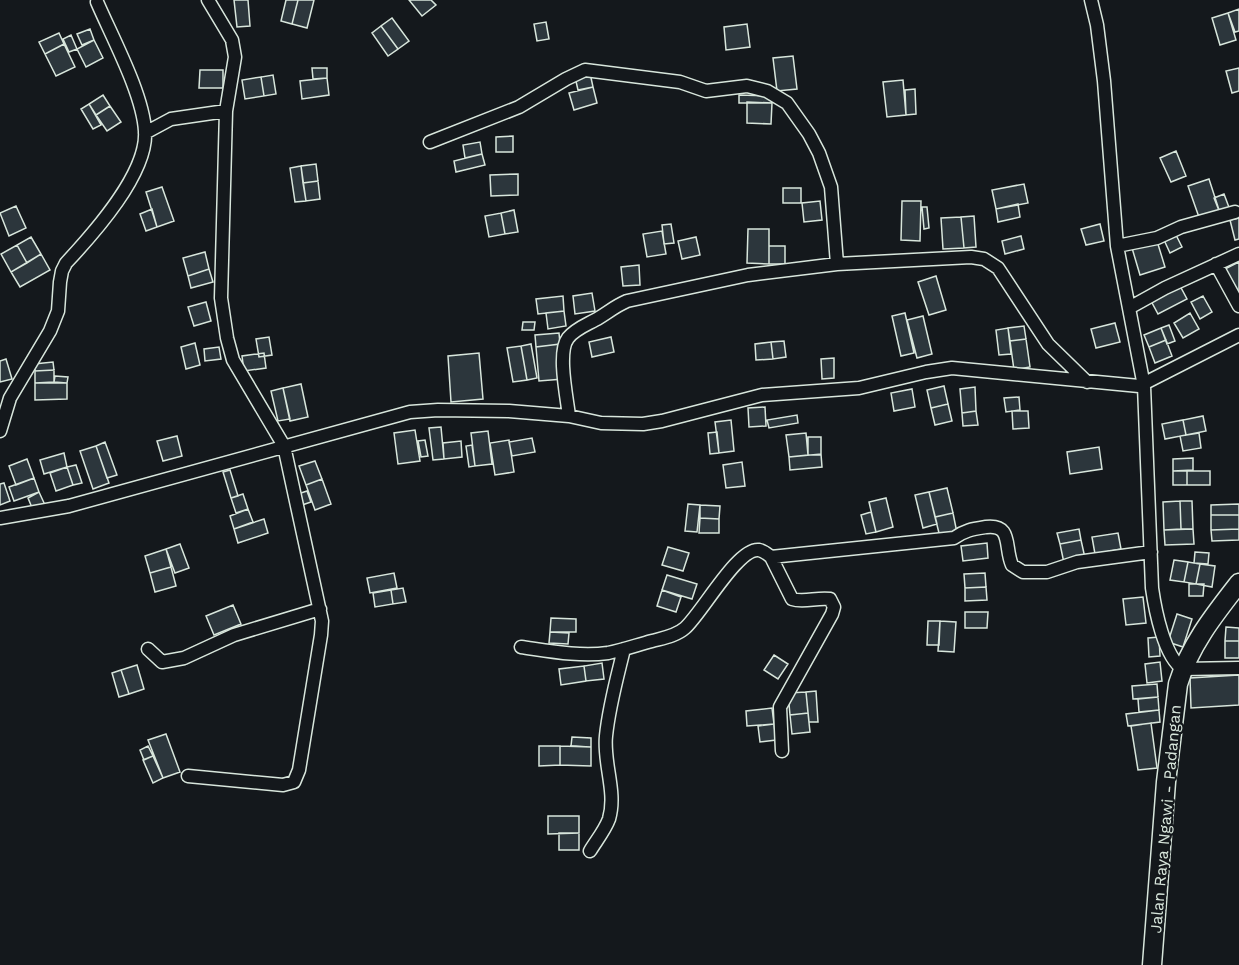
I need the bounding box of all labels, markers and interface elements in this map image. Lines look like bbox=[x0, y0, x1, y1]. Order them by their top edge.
street label: Jalan Raya Ngawi - Padangan bbox=[1146, 704, 1185, 934]

